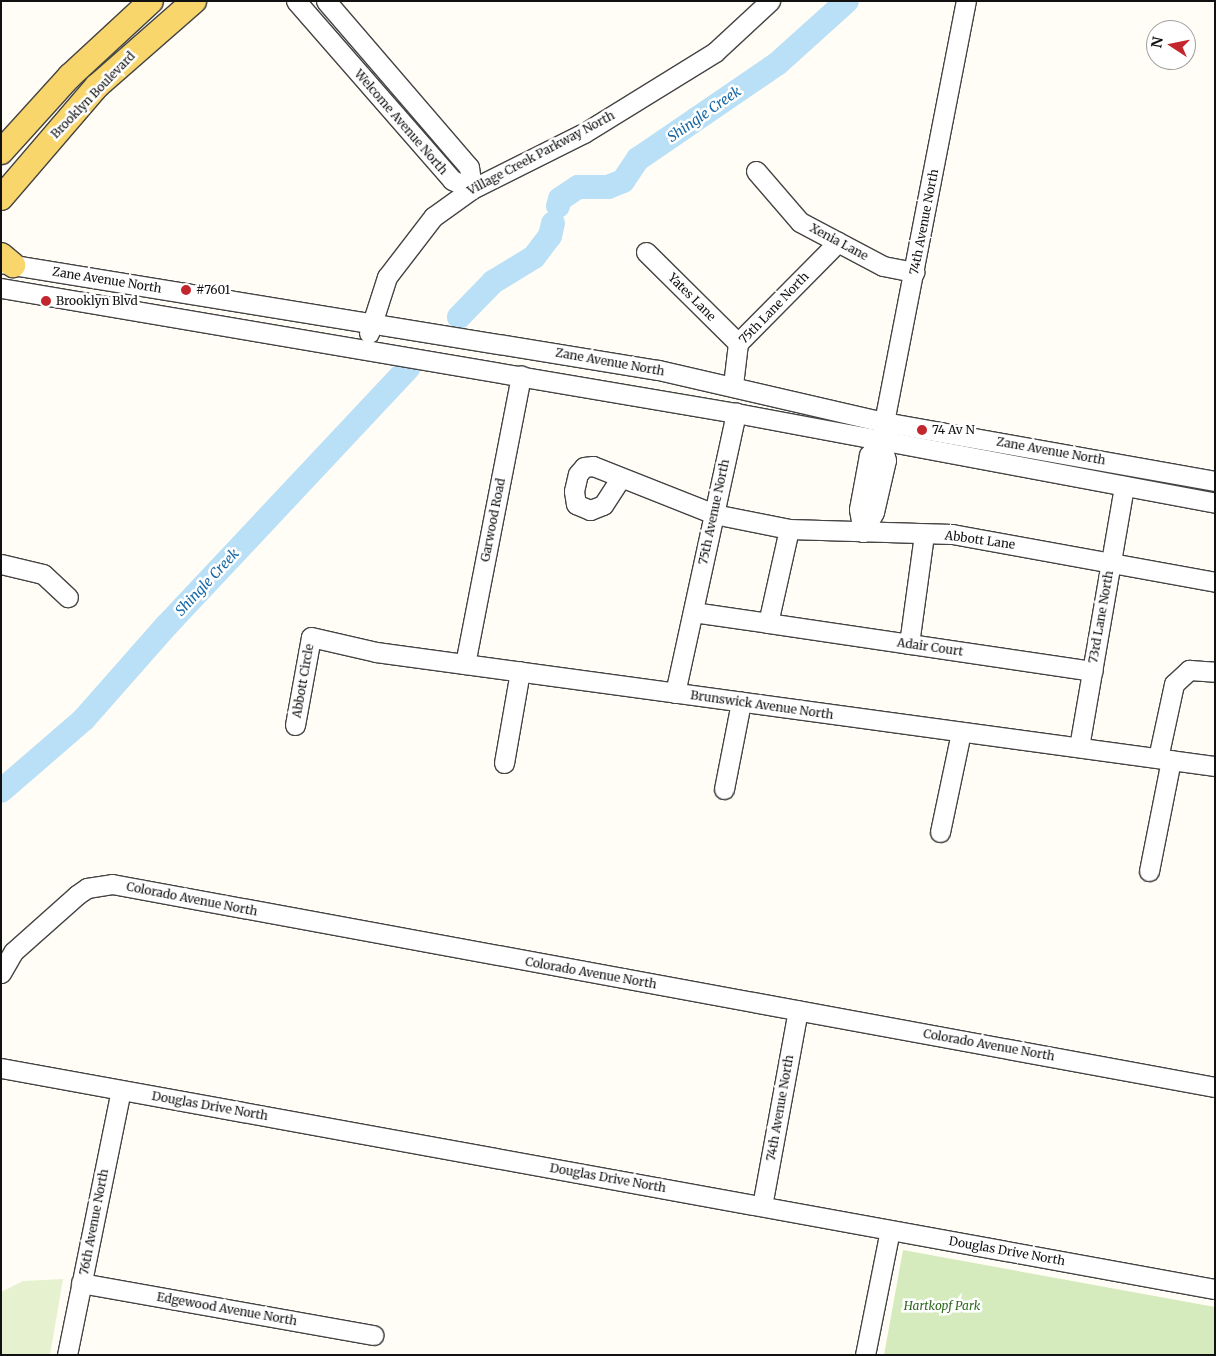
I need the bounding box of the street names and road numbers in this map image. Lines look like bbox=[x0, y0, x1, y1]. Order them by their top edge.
street label: Brooklyn Boulevard bbox=[48, 49, 138, 141]
street label: Welcome Avenue North bbox=[351, 67, 451, 177]
street label: Village Creek Parkway North bbox=[465, 108, 617, 198]
street label: 74th Avenue North bbox=[907, 168, 941, 276]
street label: Xenia Lane bbox=[807, 221, 871, 263]
street label: Zane Avenue North bbox=[51, 264, 163, 296]
street label: 75th Lane North bbox=[736, 269, 812, 347]
street label: Yates Lane bbox=[665, 270, 719, 324]
street label: Zane Avenue North bbox=[554, 345, 666, 379]
street label: Zane Avenue North bbox=[995, 434, 1107, 468]
street label: 75th Avenue North bbox=[696, 458, 732, 566]
street label: Garwood Road bbox=[478, 477, 508, 563]
street label: Abbott Lane bbox=[944, 528, 1016, 552]
street label: 73rd Lane North bbox=[1086, 570, 1116, 664]
street label: Adair Court bbox=[896, 635, 964, 659]
street label: Abbott Circle bbox=[289, 643, 317, 719]
street label: Brunswick Avenue North bbox=[690, 688, 834, 722]
street label: Colorado Avenue North bbox=[125, 879, 259, 919]
street label: Colorado Avenue North bbox=[524, 954, 658, 992]
street label: Colorado Avenue North bbox=[922, 1026, 1056, 1064]
street label: 74th Avenue North bbox=[764, 1054, 796, 1162]
street label: Douglas Drive North bbox=[151, 1089, 269, 1123]
street label: Douglas Drive North bbox=[549, 1161, 667, 1195]
street label: 76th Avenue North bbox=[77, 1168, 111, 1276]
street label: Douglas Drive North bbox=[948, 1234, 1066, 1268]
street label: Edgewood Avenue North bbox=[156, 1290, 298, 1328]

